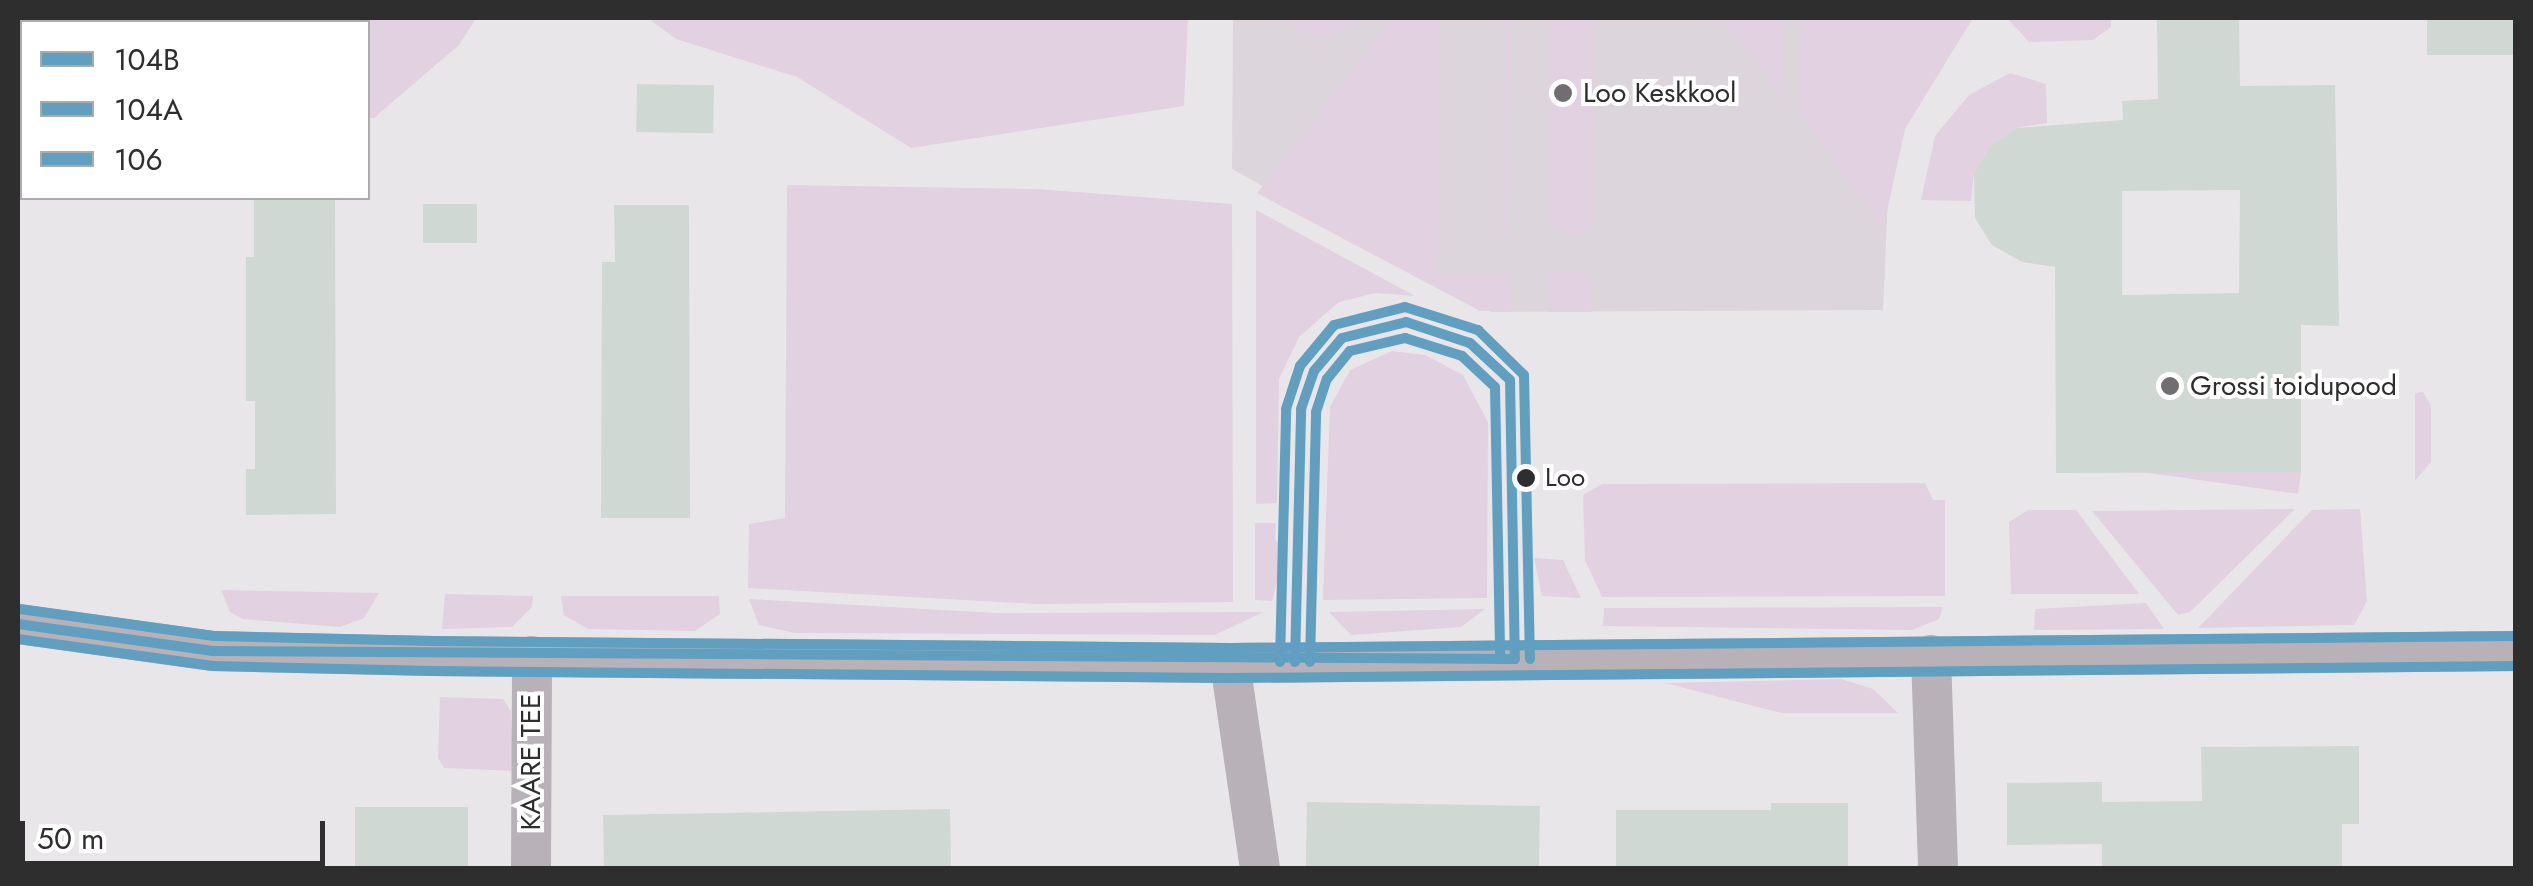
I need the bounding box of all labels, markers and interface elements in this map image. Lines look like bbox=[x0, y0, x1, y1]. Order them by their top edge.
legend bbox=[20, 20, 370, 200]
text: 104B bbox=[114, 38, 180, 81]
place label: Loo Keskkool bbox=[1583, 76, 1736, 110]
marker: Loo Keskkool bbox=[1552, 82, 1574, 104]
text: 104A bbox=[114, 88, 183, 131]
text: 106 bbox=[114, 138, 163, 181]
place label: Grossi toidupood bbox=[2190, 369, 2397, 403]
marker: Grossi toidupood bbox=[2159, 375, 2181, 397]
place label: Loo bbox=[1545, 462, 1585, 494]
marker: Loo bbox=[1516, 468, 1536, 488]
street label: KAARE TEE bbox=[514, 694, 548, 830]
scale bar bbox=[25, 801, 330, 863]
text: 50 m bbox=[37, 817, 104, 860]

